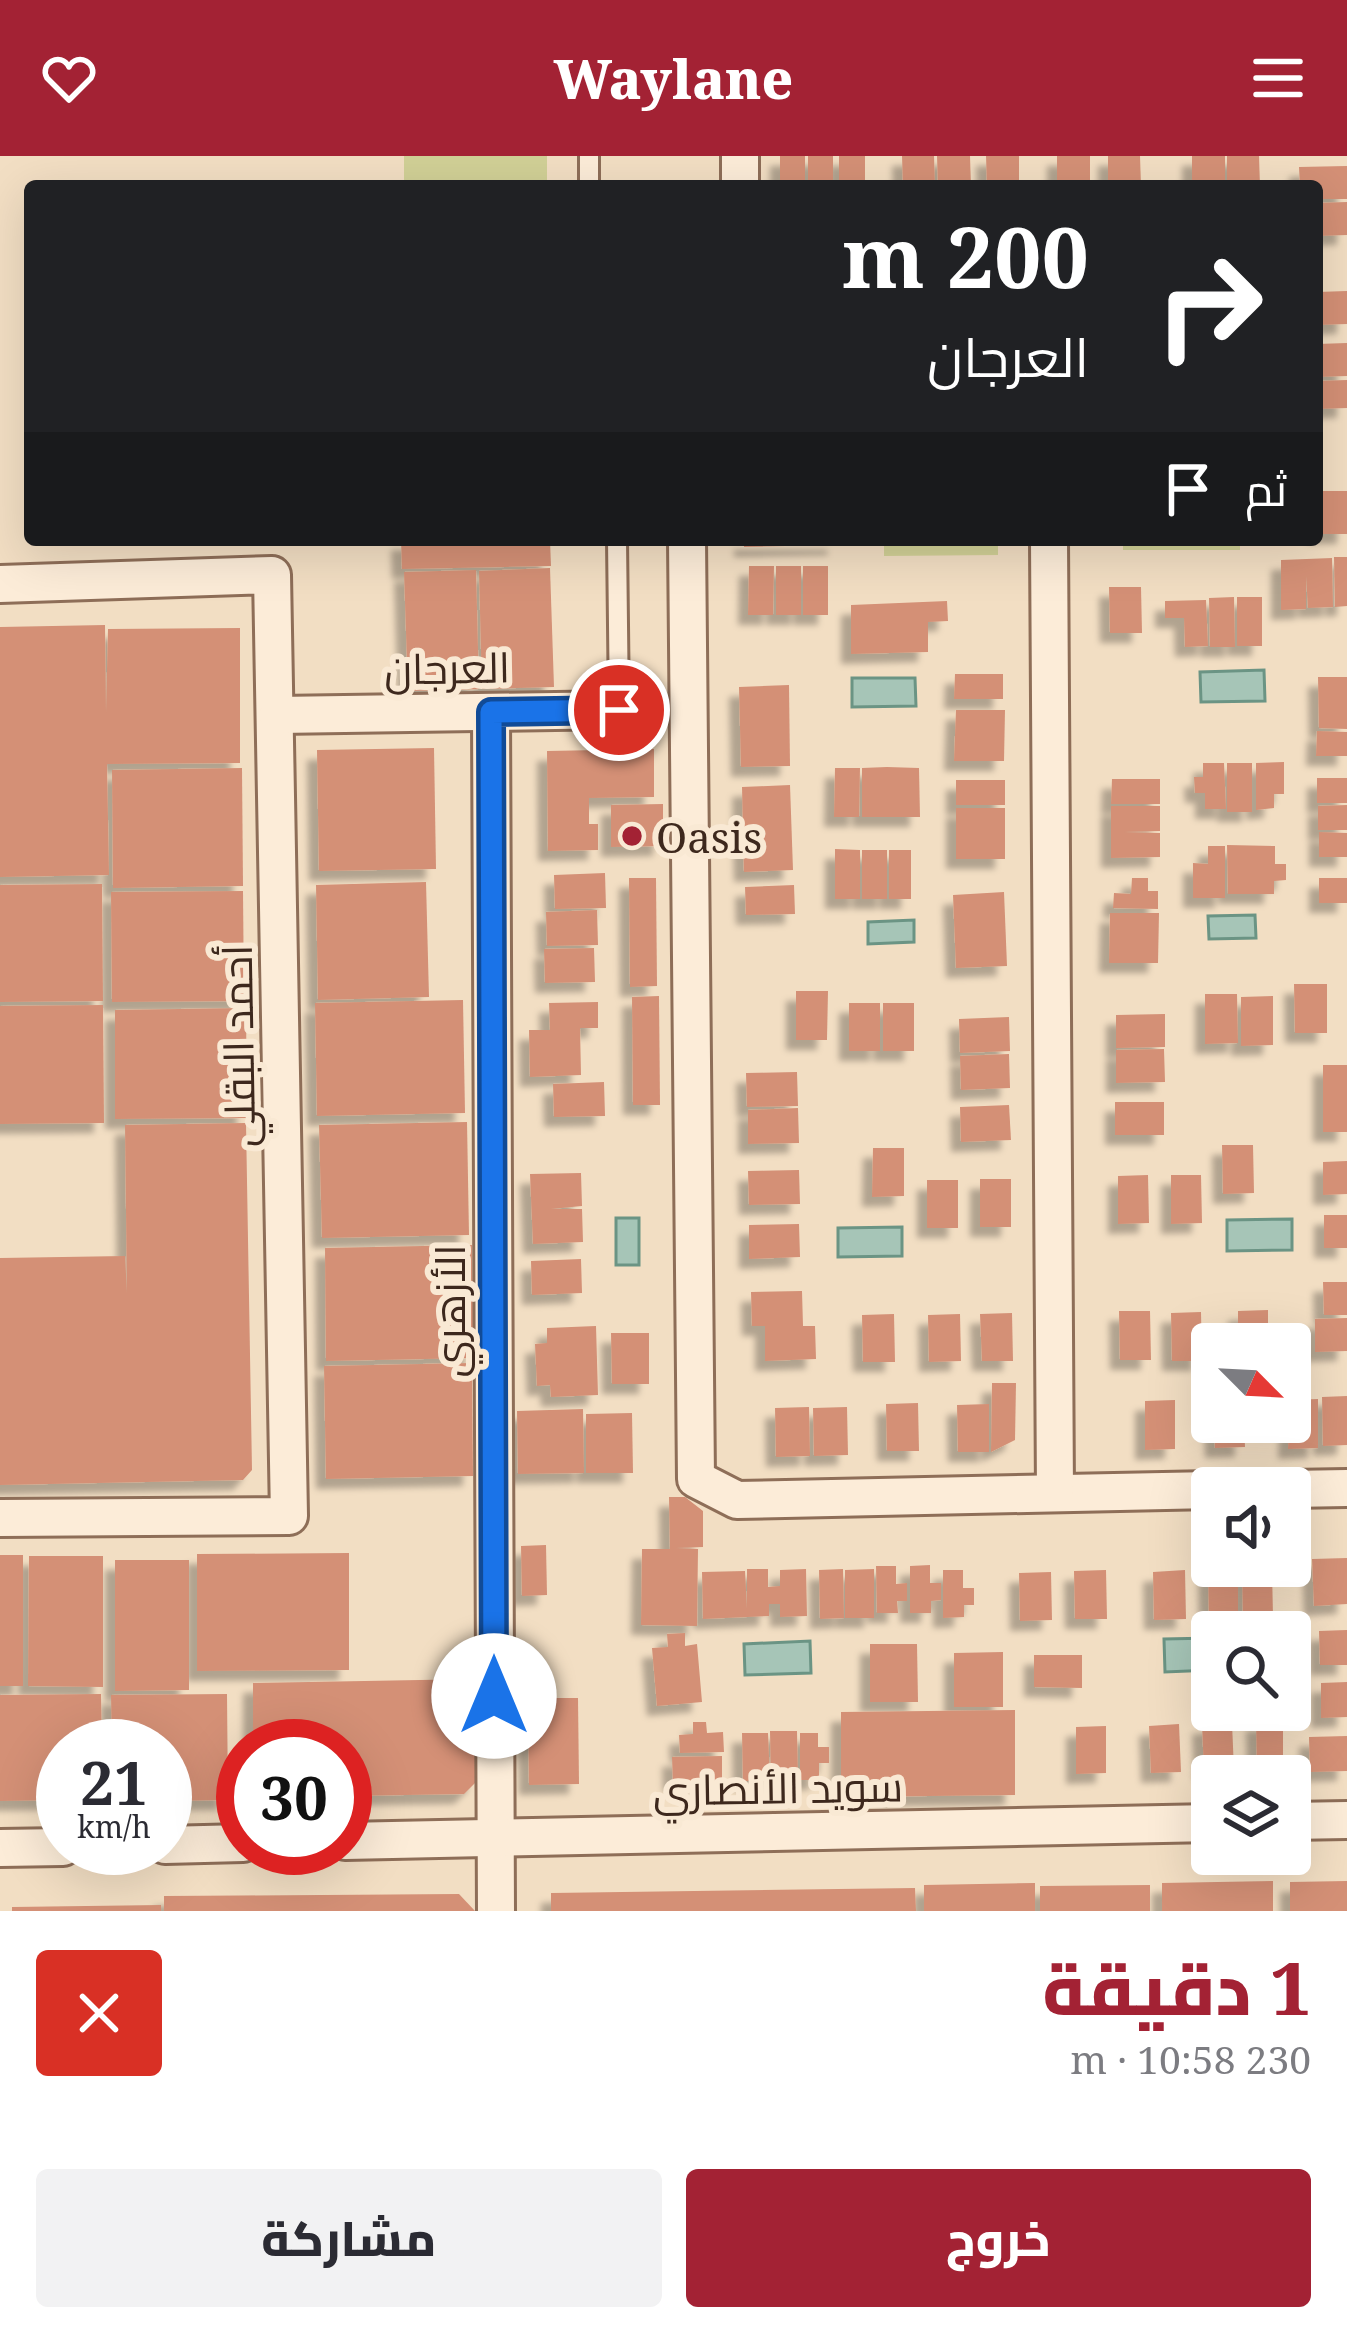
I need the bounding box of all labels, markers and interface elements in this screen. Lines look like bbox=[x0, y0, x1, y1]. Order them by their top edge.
text: Waylane bbox=[554, 41, 793, 115]
icon: heart bbox=[36, 45, 102, 111]
icon: menu bbox=[1245, 45, 1311, 111]
text: 200 m bbox=[842, 198, 1089, 313]
icon: right bbox=[1131, 228, 1287, 384]
text: العرجان bbox=[927, 319, 1089, 393]
icon: arrive bbox=[1155, 456, 1221, 522]
text: ثم bbox=[1245, 458, 1287, 519]
street label: العرجان bbox=[384, 637, 510, 697]
pin bbox=[568, 659, 670, 761]
icon: arrive bbox=[586, 677, 652, 743]
place label: Oasis bbox=[656, 808, 762, 865]
marker: Oasis bbox=[619, 823, 645, 849]
street label: أحمد البقلي bbox=[207, 944, 273, 1148]
street label: الأزهري bbox=[420, 1244, 483, 1378]
north arrow bbox=[1191, 1323, 1311, 1443]
map controls bbox=[1191, 1323, 1311, 1875]
button: sound bbox=[1191, 1467, 1311, 1587]
button: search bbox=[1191, 1611, 1311, 1731]
position arrow bbox=[431, 1633, 557, 1759]
speed limit sign: 30 bbox=[216, 1719, 372, 1875]
text: 21 bbox=[80, 1741, 148, 1823]
button: layers bbox=[1191, 1755, 1311, 1875]
street label: سويد الأنصاري bbox=[652, 1756, 904, 1824]
text: km/h bbox=[77, 1806, 151, 1847]
text: 1 دقيقة bbox=[1042, 1938, 1311, 2036]
button: close bbox=[36, 1950, 162, 2076]
text: 230 m · 10:58 bbox=[1070, 2032, 1311, 2085]
button: مشاركة bbox=[36, 2169, 662, 2307]
button: خروج bbox=[686, 2169, 1311, 2307]

